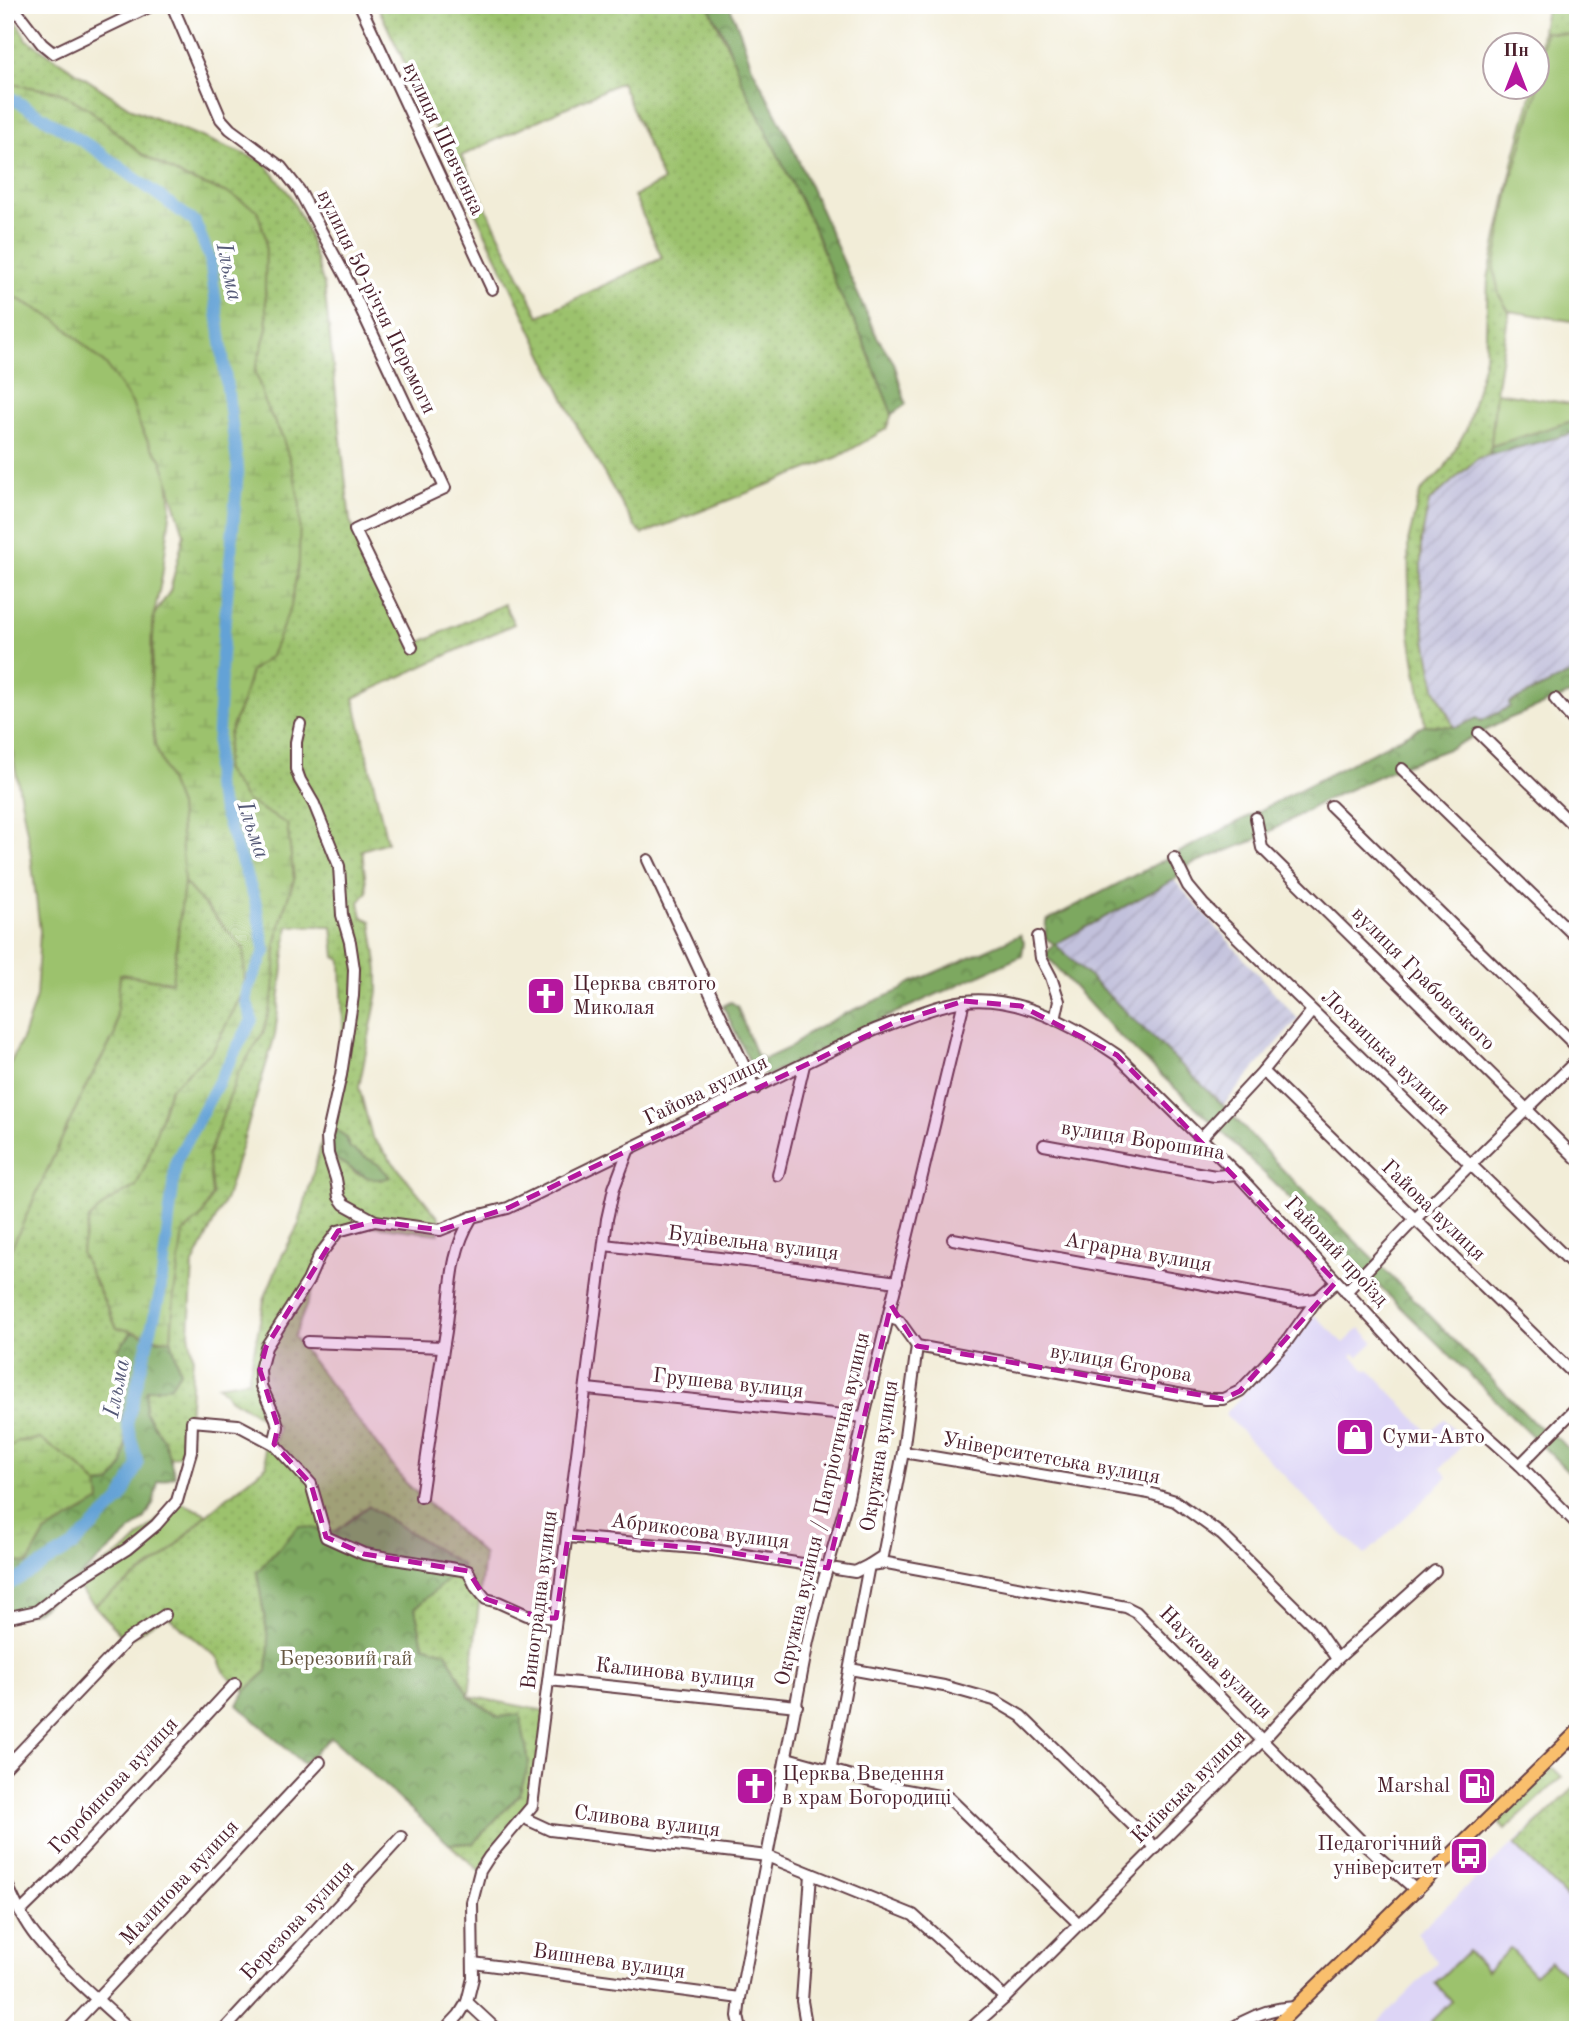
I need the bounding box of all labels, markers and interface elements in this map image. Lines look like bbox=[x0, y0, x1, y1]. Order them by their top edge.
north arrow bbox=[1482, 32, 1552, 102]
text: Пн bbox=[1503, 42, 1529, 61]
street label: вулиця Шевченка bbox=[398, 59, 488, 219]
street label: вулиця 50-річчя Перемоги bbox=[313, 187, 439, 417]
water label: Ільма bbox=[211, 240, 246, 303]
water label: Ільма bbox=[232, 797, 274, 862]
street label: вулиця Грабовського bbox=[1347, 903, 1499, 1055]
place label: Церква святого Миколая bbox=[573, 974, 716, 1019]
church icon: Церква святого Миколая bbox=[525, 975, 567, 1017]
street label: Лохвицька вулиця bbox=[1317, 986, 1453, 1120]
street label: Гайова вулиця bbox=[641, 1052, 771, 1130]
street label: вулиця Ворошина bbox=[1060, 1118, 1226, 1164]
street label: Гайова вулиця bbox=[1377, 1156, 1489, 1266]
street label: Гайовий проїзд bbox=[1280, 1193, 1392, 1311]
street label: Будівельна вулиця bbox=[666, 1223, 840, 1265]
street label: Аграрна вулиця bbox=[1063, 1230, 1213, 1276]
street label: Окружна вулиця / Патріотична вулиця bbox=[772, 1330, 874, 1688]
street label: вулиця Єгорова bbox=[1048, 1341, 1194, 1387]
water label: Ільма bbox=[100, 1357, 134, 1420]
street label: Грушева вулиця bbox=[652, 1366, 805, 1402]
street label: Окружна вулиця bbox=[858, 1379, 902, 1533]
shop icon: Суми-Авто bbox=[1334, 1416, 1376, 1458]
place label: Суми-Авто bbox=[1382, 1427, 1485, 1448]
street label: Університетська вулиця bbox=[940, 1429, 1162, 1489]
street label: Виноградна вулиця bbox=[519, 1509, 561, 1691]
street label: Абрикосова вулиця bbox=[609, 1511, 791, 1553]
street label: Наукова вулиця bbox=[1155, 1603, 1275, 1723]
park label: Березовий гай bbox=[279, 1649, 413, 1670]
street label: Калинова вулиця bbox=[594, 1655, 756, 1693]
street label: Горобинова вулиця bbox=[46, 1714, 182, 1858]
street label: Київська вулиця bbox=[1128, 1726, 1250, 1848]
place label: Церква Введення в храм Богородиці bbox=[782, 1764, 951, 1809]
church icon: Церква Введення в храм Богородиці bbox=[734, 1765, 776, 1807]
fuel station icon: Marshal bbox=[1456, 1765, 1498, 1807]
place label: Marshal bbox=[1377, 1776, 1450, 1797]
street label: Сливова вулиця bbox=[573, 1803, 721, 1841]
street label: Малинова вулиця bbox=[117, 1816, 243, 1950]
place label: Педагогічний університет bbox=[1317, 1834, 1442, 1879]
bus stop icon: Педагогічний університет bbox=[1448, 1835, 1490, 1877]
street label: Березова вулиця bbox=[237, 1857, 359, 1985]
street label: Вишнева вулиця bbox=[531, 1941, 687, 1983]

